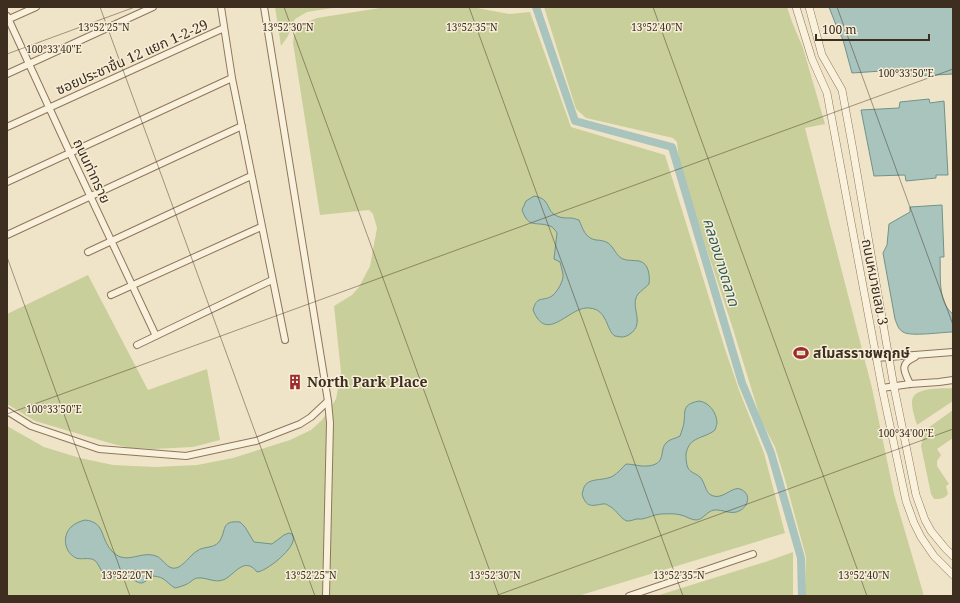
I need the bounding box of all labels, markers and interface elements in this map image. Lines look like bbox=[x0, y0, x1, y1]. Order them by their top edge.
street label: ซอยประชาชื่น 12 แยก 1-2-29 bbox=[53, 14, 211, 99]
scale bar bbox=[816, 16, 929, 42]
text: 13°52'25"N bbox=[78, 20, 130, 34]
text: 13°52'30"N bbox=[262, 20, 314, 34]
text: 13°52'35"N bbox=[446, 20, 498, 34]
text: 13°52'40"N bbox=[631, 20, 683, 34]
text: 100 m bbox=[822, 21, 857, 38]
text: 100°33'40"E bbox=[26, 42, 82, 56]
text: 100°33'50"E bbox=[878, 66, 934, 80]
street label: ถนนท่าทราย bbox=[69, 135, 116, 206]
water label: คลองบางตลาด bbox=[699, 215, 745, 309]
street label: ถนนหมายเลข 3 bbox=[858, 237, 893, 327]
place label: สโมสรราชพฤกษ์ bbox=[813, 343, 910, 362]
sports icon: สโมสรราชพฤกษ์ bbox=[792, 344, 810, 362]
place label: North Park Place bbox=[307, 372, 427, 391]
building icon: North Park Place bbox=[286, 373, 304, 391]
text: 100°33'50"E bbox=[26, 402, 82, 416]
text: 100°34'00"E bbox=[878, 426, 934, 440]
text: 13°52'20"N bbox=[101, 568, 153, 582]
text: 13°52'25"N bbox=[285, 568, 337, 582]
text: 13°52'30"N bbox=[469, 568, 521, 582]
text: 13°52'35"N bbox=[653, 568, 705, 582]
text: 13°52'40"N bbox=[838, 568, 890, 582]

